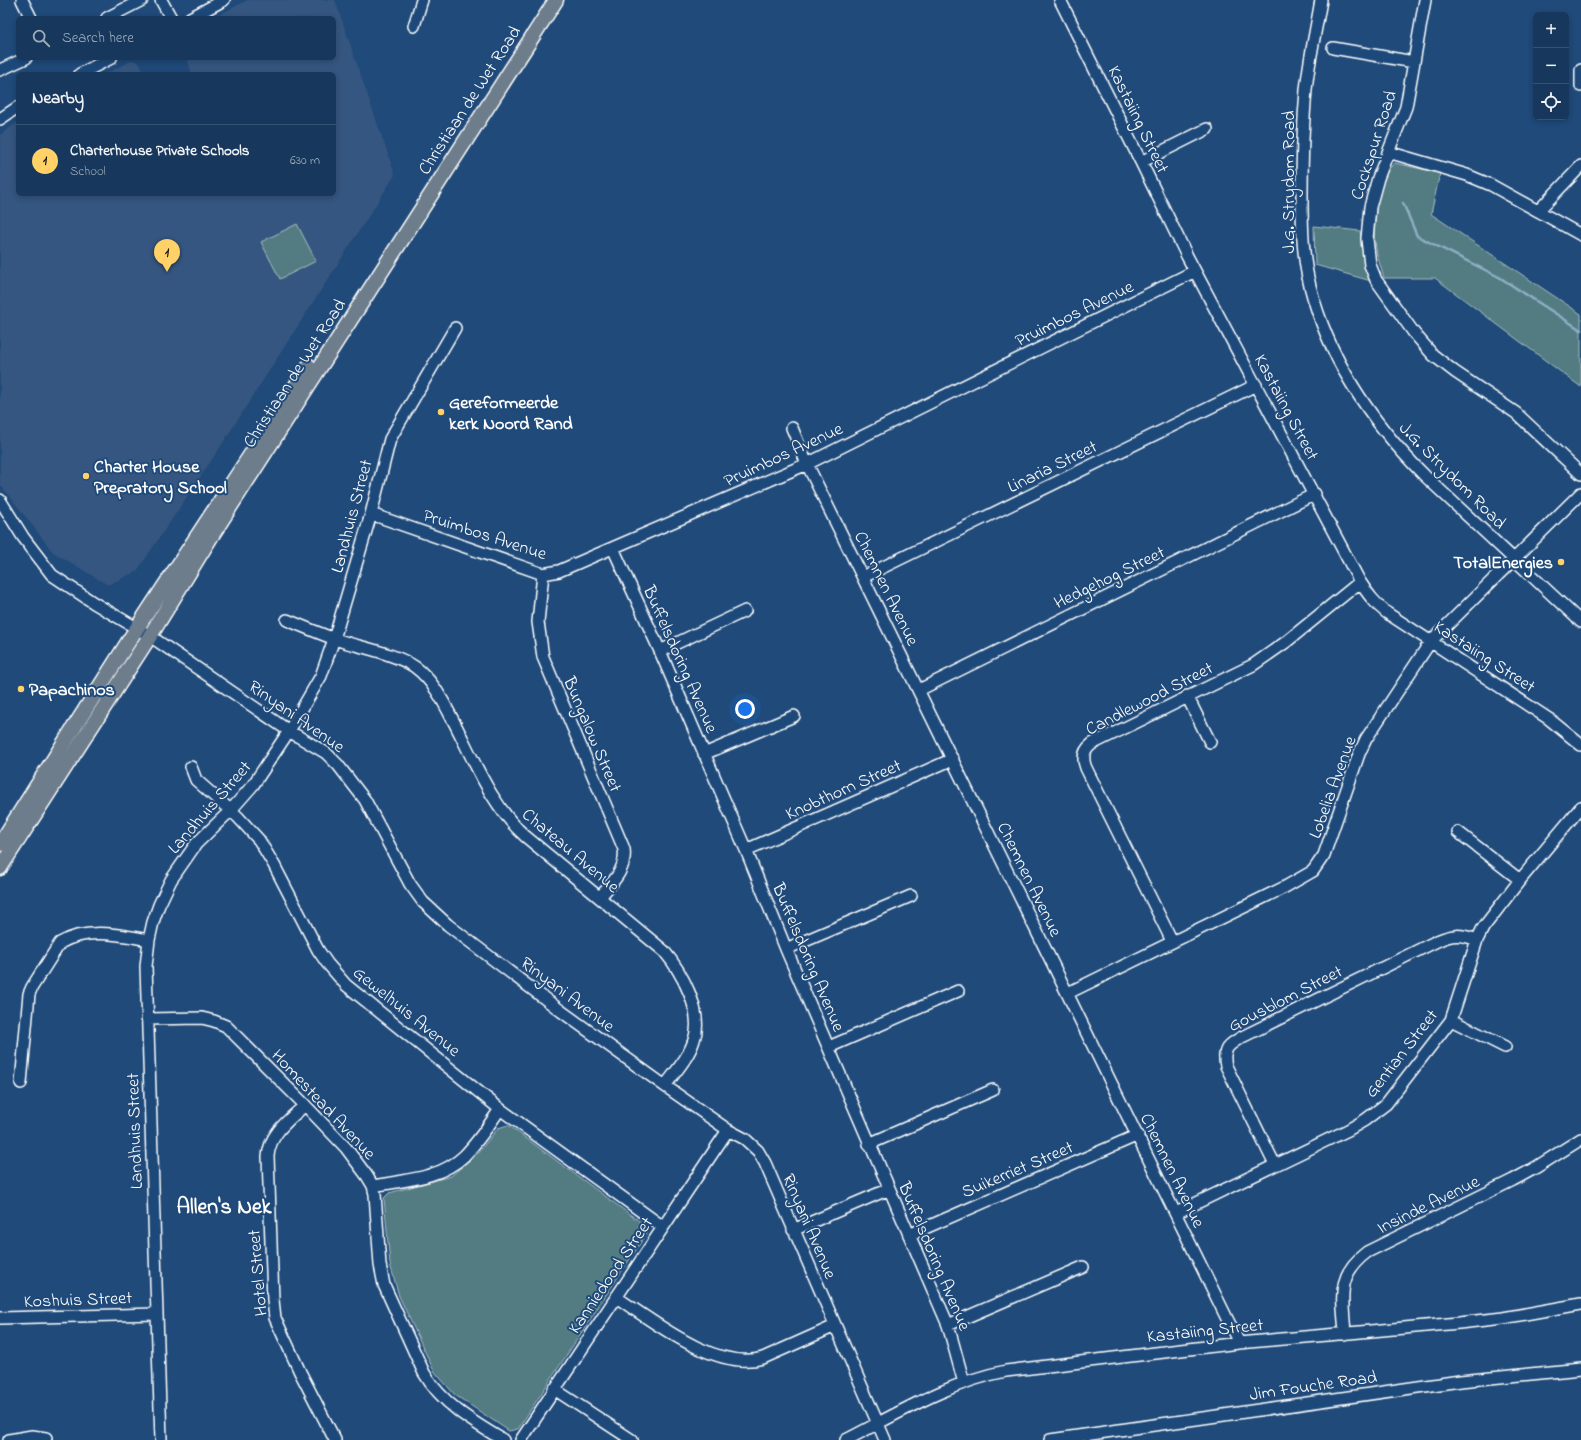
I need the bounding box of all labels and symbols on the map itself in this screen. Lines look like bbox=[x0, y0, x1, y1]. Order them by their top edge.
street label: Christiaan de Wet Road bbox=[413, 21, 529, 181]
street label: Kastaiing Street bbox=[1099, 62, 1174, 178]
street label: Cockspur Road bbox=[1345, 88, 1405, 204]
street label: J.G. Strydom Road bbox=[1277, 111, 1303, 253]
pin: 1 bbox=[154, 239, 180, 272]
street label: Pruimbos Avenue bbox=[1011, 274, 1139, 355]
street label: Christiaan de Wet Road bbox=[238, 294, 354, 454]
street label: Kastaiing Street bbox=[1245, 350, 1324, 466]
place label: Gereformeerde kerk Noord Rand bbox=[449, 391, 574, 438]
marker: Gereformeerde kerk Noord Rand bbox=[436, 407, 446, 417]
street label: Pruimbos Avenue bbox=[720, 416, 849, 495]
street label: J.G. Strydom Road bbox=[1392, 417, 1511, 536]
street label: Linaria Street bbox=[1004, 435, 1102, 501]
place label: Charter House Prepratory School bbox=[94, 455, 227, 503]
street label: Landhuis Street bbox=[325, 457, 381, 576]
marker: Charter House Prepratory School bbox=[81, 471, 91, 481]
street label: Pruimbos Avenue bbox=[419, 504, 550, 568]
street label: Chemnen Avenue bbox=[846, 527, 925, 651]
street label: Hedgehog Street bbox=[1050, 541, 1170, 618]
place label: TotalEnergies bbox=[1453, 551, 1553, 578]
marker: TotalEnergies bbox=[1556, 557, 1566, 567]
street label: Buffelsdoring Avenue bbox=[634, 581, 724, 739]
street label: Kastaiing Street bbox=[1427, 615, 1540, 701]
street label: Candlewood Street bbox=[1082, 656, 1218, 743]
street label: Bungalow Street bbox=[554, 672, 627, 797]
street label: Rinyani Avenue bbox=[242, 675, 350, 761]
place label: Papachinos bbox=[29, 678, 115, 704]
marker: Papachinos bbox=[16, 684, 26, 694]
your location bbox=[735, 699, 755, 719]
street label: Lobelia Avenue bbox=[1303, 732, 1365, 843]
street label: Knobthorn Street bbox=[782, 754, 906, 828]
street label: Landhuis Street bbox=[163, 756, 259, 861]
street label: Chateau Avenue bbox=[515, 803, 625, 901]
street label: Chemnen Avenue bbox=[989, 818, 1068, 942]
street label: Buffelsdoring Avenue bbox=[763, 879, 851, 1037]
street label: Rinyani Avenue bbox=[514, 951, 620, 1040]
street label: Gousblom Street bbox=[1224, 960, 1348, 1040]
street label: Gewelhuis Avenue bbox=[346, 961, 466, 1065]
street label: Gentian Street bbox=[1360, 1004, 1445, 1104]
street label: Homestead Avenue bbox=[264, 1044, 382, 1167]
street label: Landhuis Street bbox=[121, 1072, 151, 1190]
street label: Chemnen Avenue bbox=[1132, 1109, 1211, 1233]
street label: Suikerriet Street bbox=[958, 1136, 1078, 1206]
street label: Insinde Avenue bbox=[1373, 1169, 1485, 1242]
street label: Rinyani Avenue bbox=[774, 1170, 842, 1284]
street label: Buffelsdoring Avenue bbox=[889, 1178, 977, 1336]
district label: Allen's Nek bbox=[177, 1192, 273, 1224]
street label: Kanniedood Street bbox=[563, 1212, 661, 1340]
street label: Hotel Street bbox=[242, 1228, 276, 1317]
street label: Koshuis Street bbox=[23, 1286, 133, 1316]
street label: Kastaiing Street bbox=[1146, 1313, 1265, 1352]
street label: Jim Fouche Road bbox=[1248, 1365, 1379, 1409]

